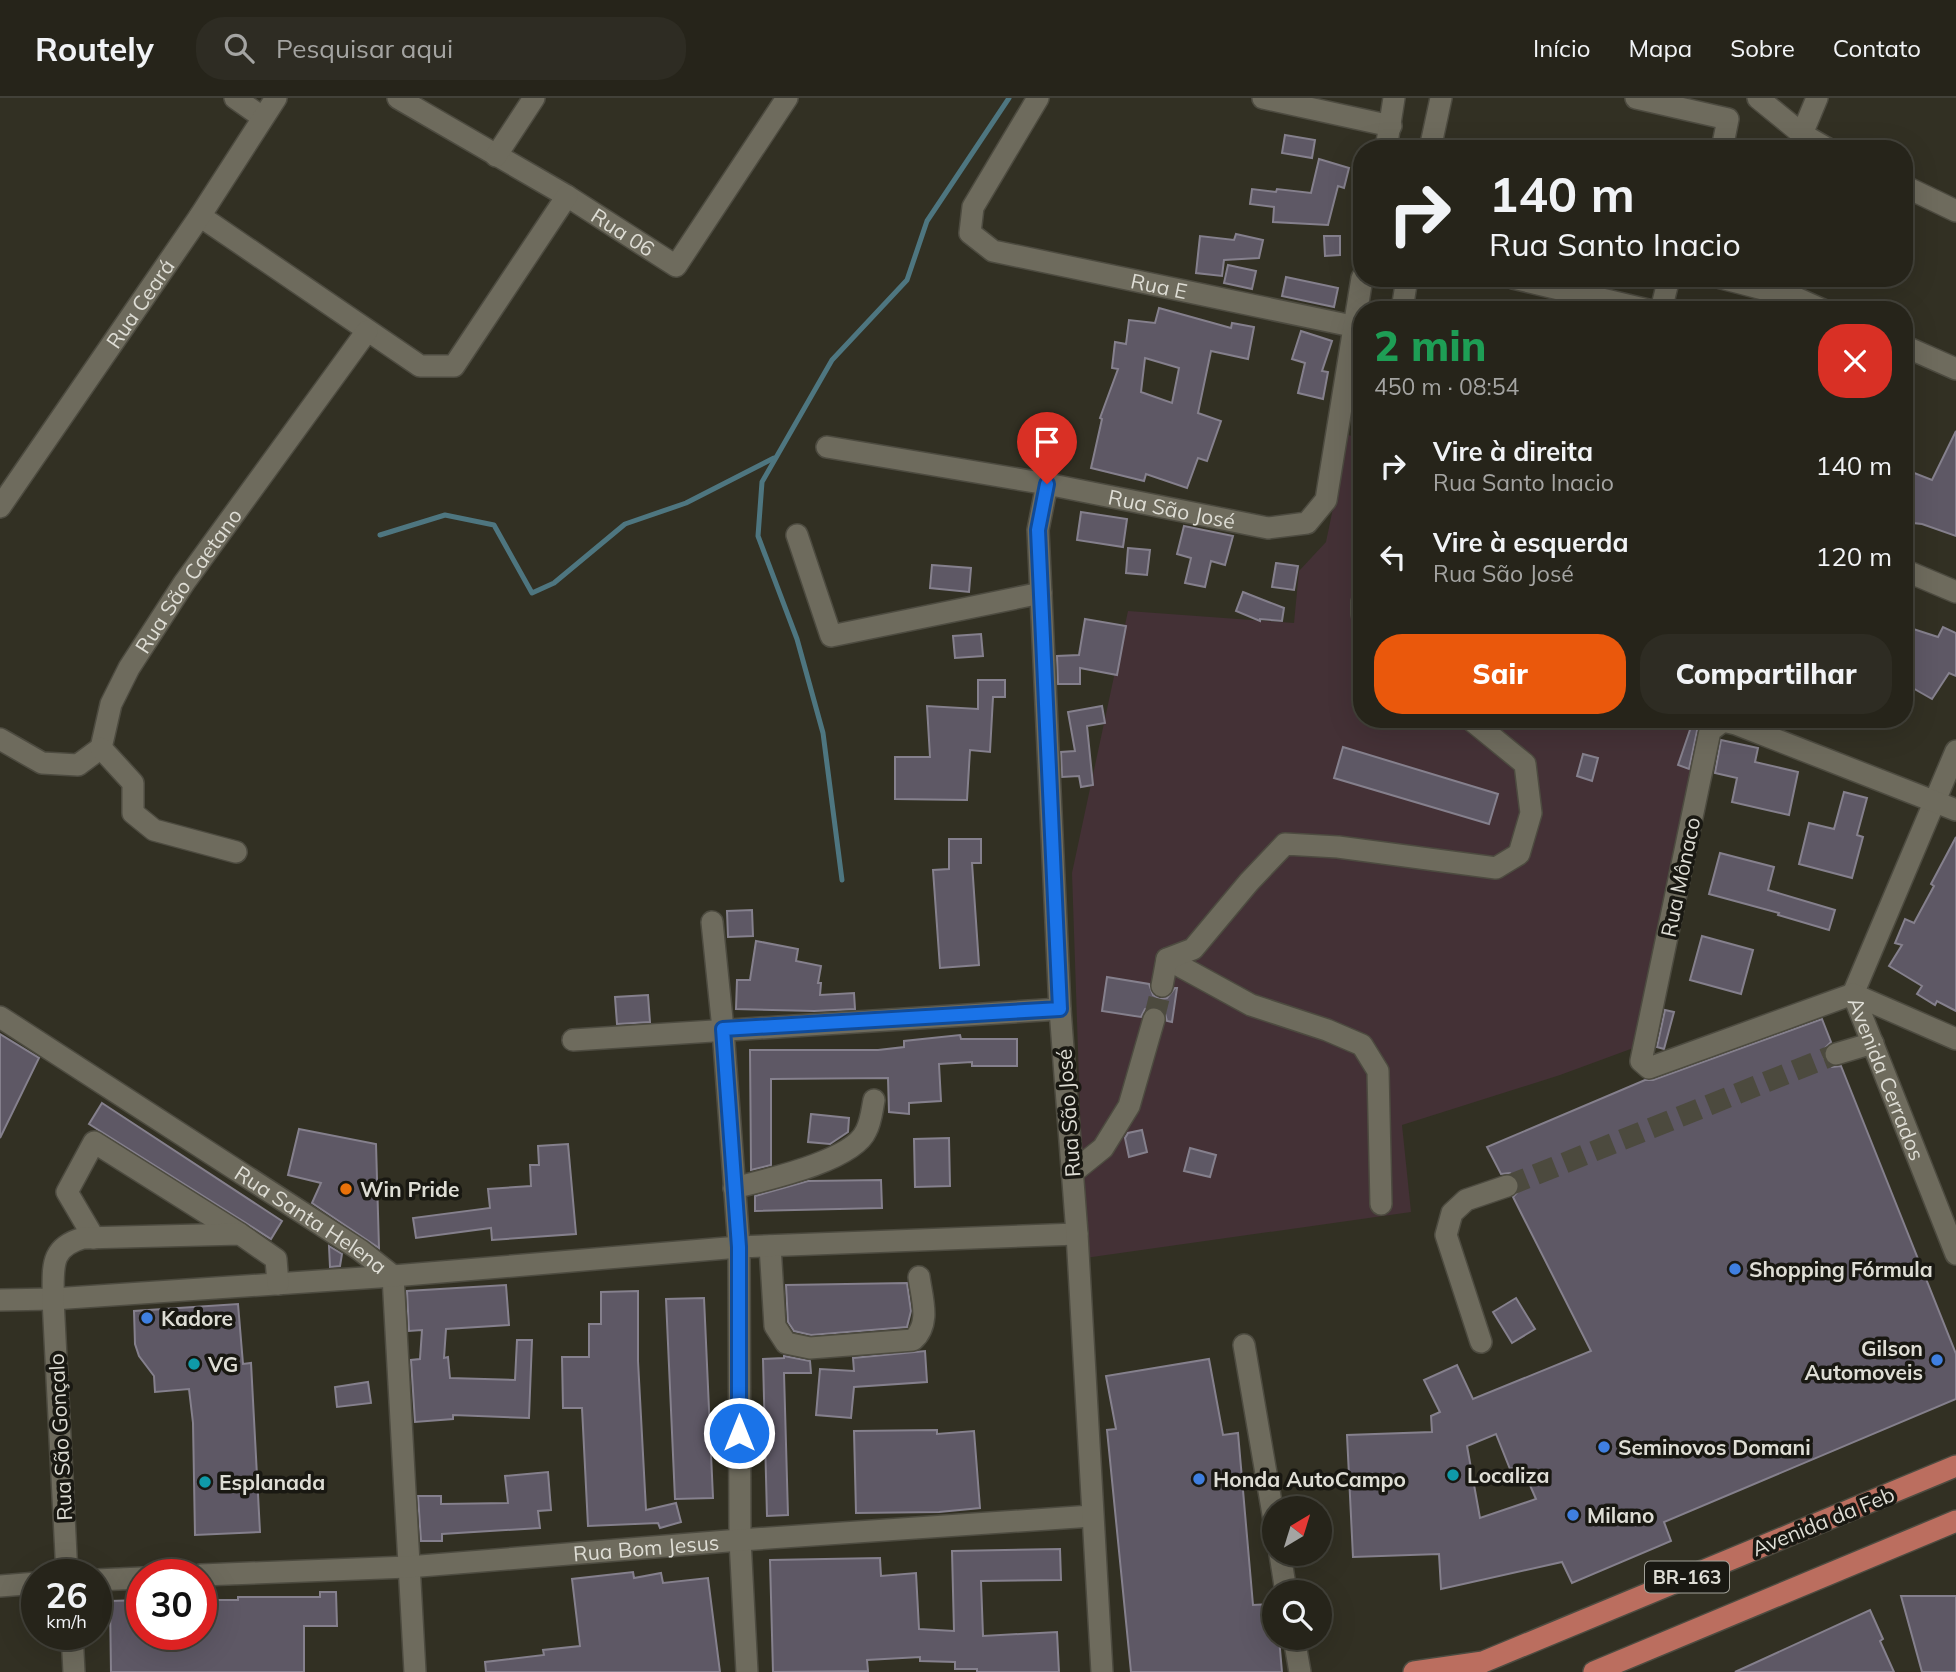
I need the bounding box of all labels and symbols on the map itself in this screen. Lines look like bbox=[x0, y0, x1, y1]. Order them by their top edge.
street label: Rua 06 bbox=[587, 202, 660, 262]
street label: Rua Ceará bbox=[100, 254, 180, 353]
street label: Rua E bbox=[1129, 267, 1190, 304]
pin bbox=[1017, 412, 1077, 484]
street label: Rua São José bbox=[1106, 484, 1237, 534]
street label: Rua São Caetano bbox=[129, 503, 247, 658]
street label: Rua Mônaco bbox=[1655, 815, 1705, 939]
street label: Avenida Cerrados bbox=[1843, 993, 1931, 1164]
street label: Rua São José bbox=[1051, 1048, 1085, 1178]
street label: Rua Santa Helena bbox=[230, 1160, 392, 1279]
place label: Win Pride bbox=[360, 1176, 459, 1202]
marker: Win Pride bbox=[338, 1181, 354, 1197]
place label: Shopping Fórmula bbox=[1749, 1256, 1933, 1282]
marker: Shopping Fórmula bbox=[1727, 1261, 1743, 1277]
place label: Kadore bbox=[161, 1305, 233, 1331]
marker: Kadore bbox=[139, 1310, 155, 1326]
place label: Gilson Automoveis bbox=[1805, 1335, 1923, 1385]
place label: VG bbox=[207, 1351, 238, 1377]
marker: Gilson Automoveis bbox=[1929, 1352, 1945, 1368]
street label: Rua São Gonçalo bbox=[43, 1353, 77, 1521]
marker: VG bbox=[186, 1356, 202, 1372]
position arrow bbox=[702, 1396, 776, 1470]
place label: Seminovos Domani bbox=[1618, 1434, 1811, 1460]
marker: Seminovos Domani bbox=[1596, 1439, 1612, 1455]
place label: Localiza bbox=[1467, 1462, 1550, 1488]
place label: Honda AutoCampo bbox=[1213, 1466, 1406, 1492]
marker: Localiza bbox=[1445, 1467, 1461, 1483]
place label: Esplanada bbox=[219, 1469, 325, 1495]
marker: Honda AutoCampo bbox=[1191, 1471, 1207, 1487]
marker: Esplanada bbox=[197, 1474, 213, 1490]
street label: Avenida da Feb bbox=[1748, 1481, 1898, 1561]
north arrow bbox=[1262, 1496, 1332, 1566]
place label: Milano bbox=[1587, 1502, 1654, 1528]
marker: Milano bbox=[1565, 1507, 1581, 1523]
street label: Rua Bom Jesus bbox=[572, 1529, 720, 1567]
speed limit sign: 30 bbox=[126, 1559, 217, 1650]
road number: BR-163 bbox=[1645, 1562, 1729, 1592]

